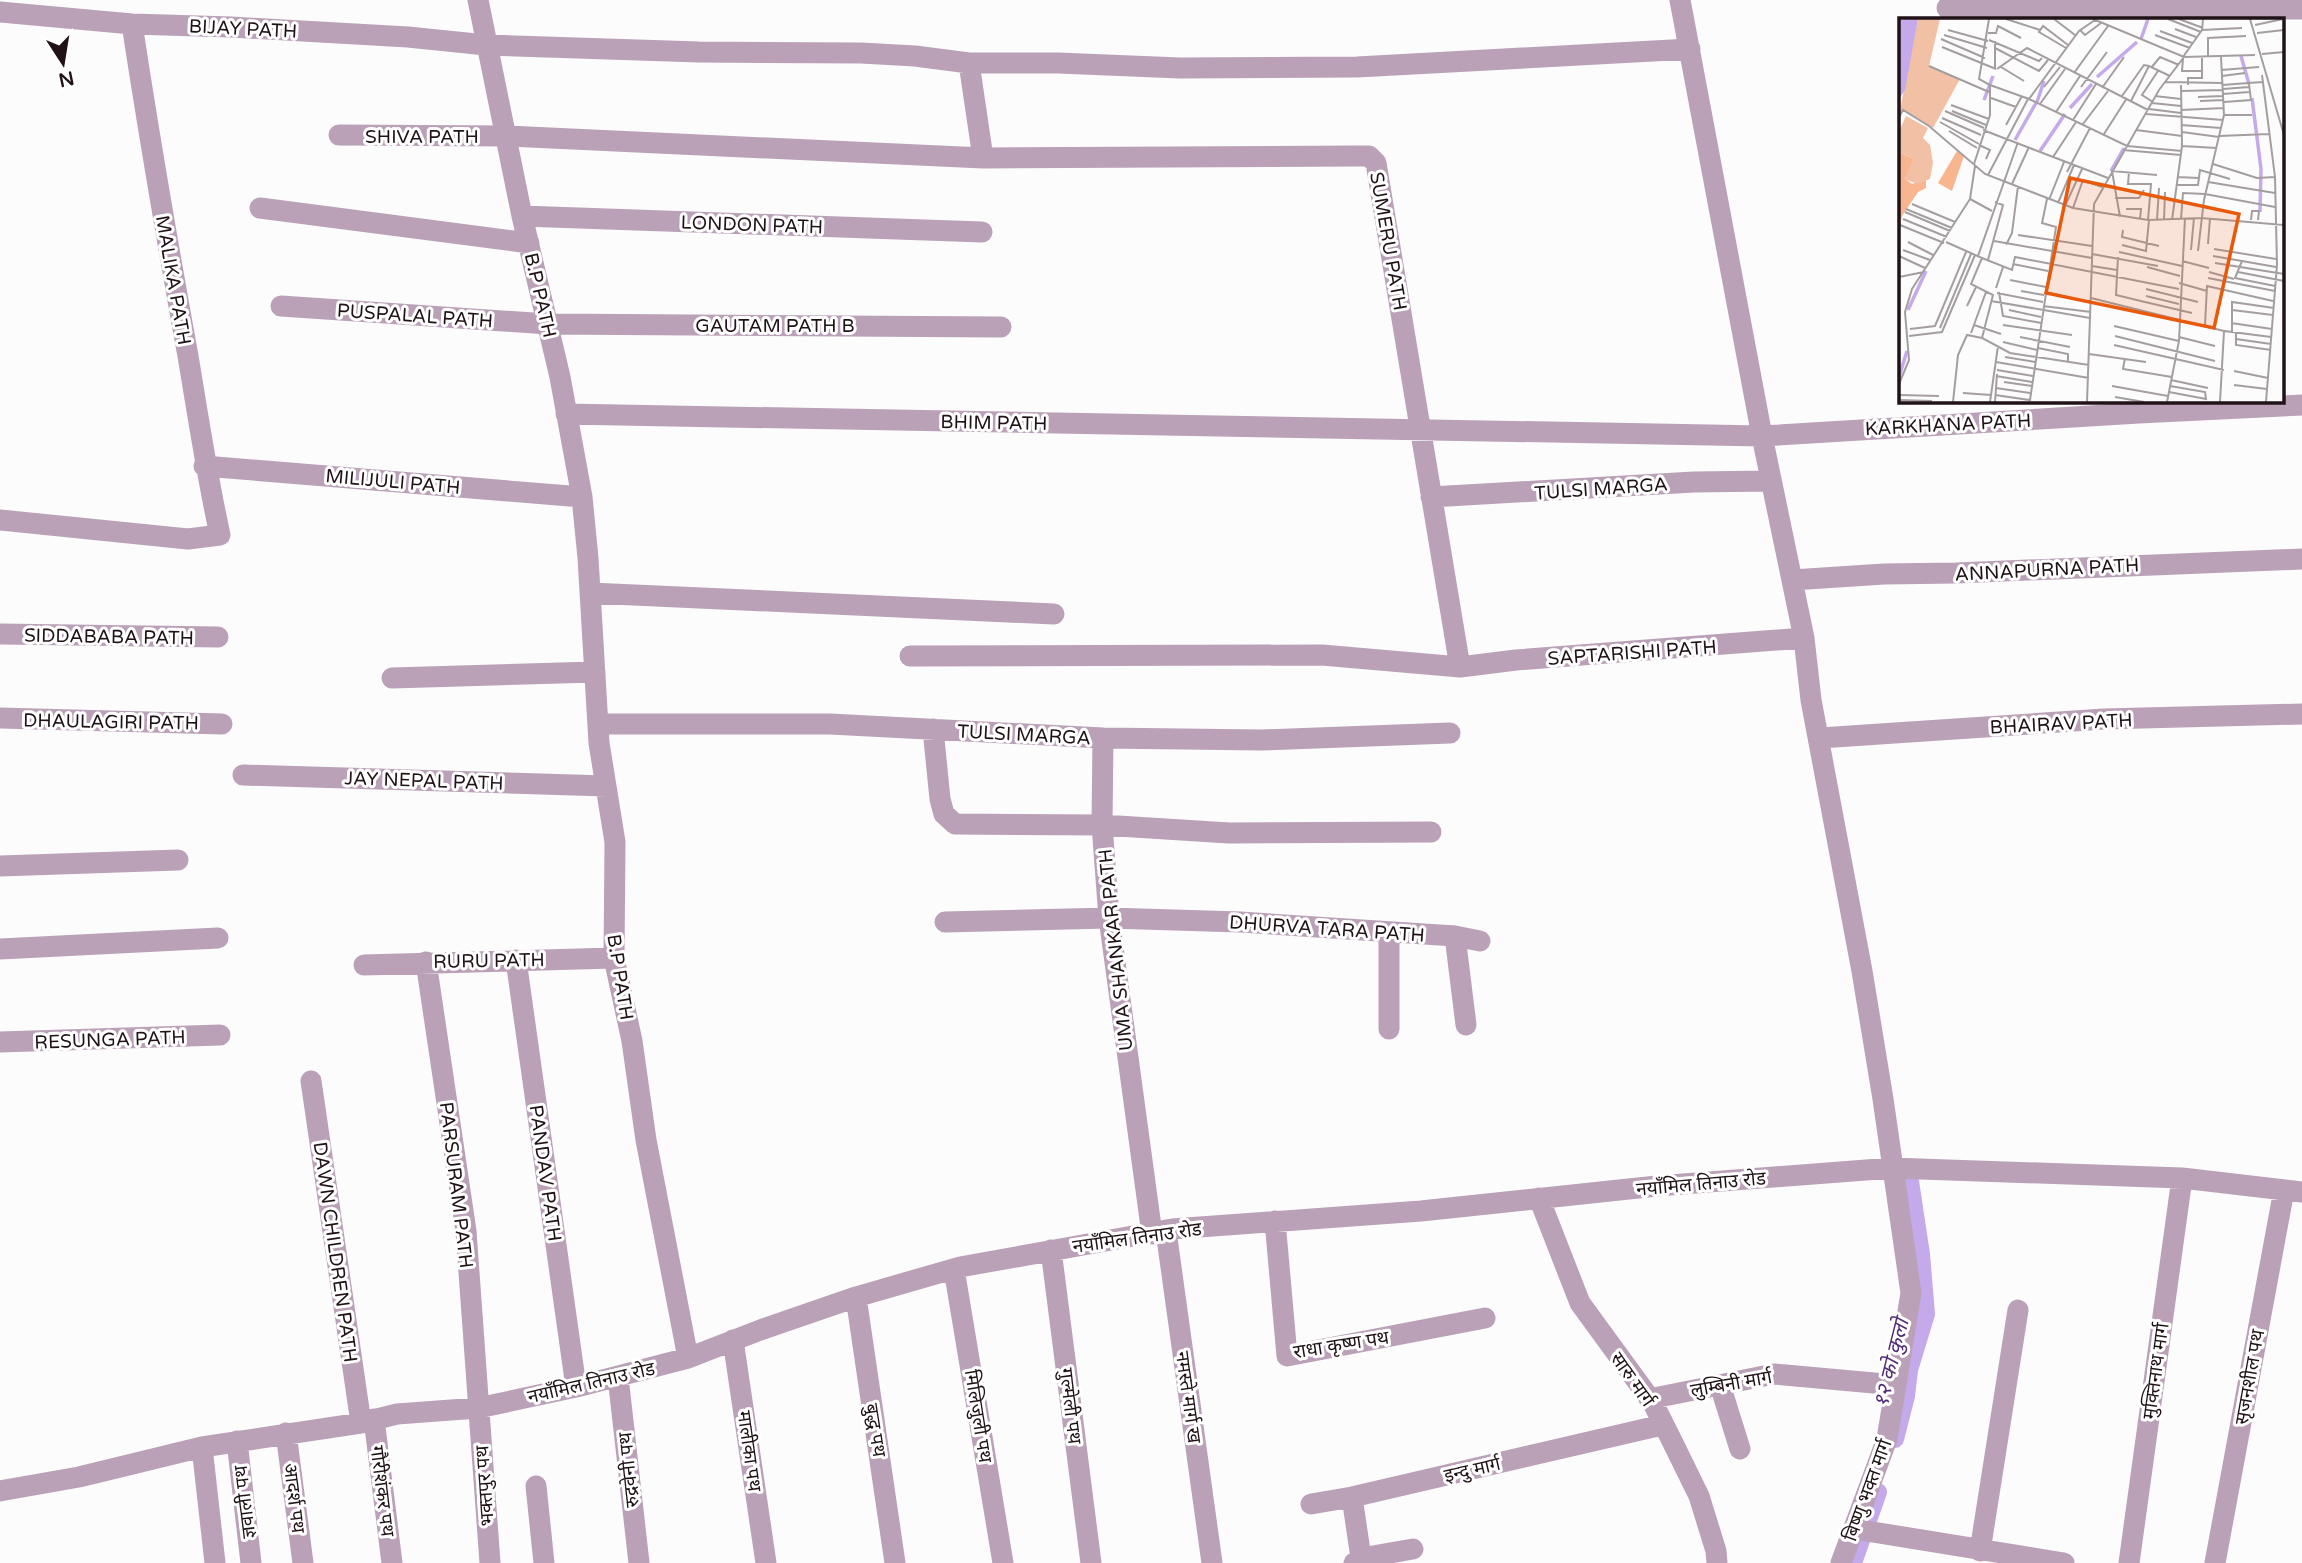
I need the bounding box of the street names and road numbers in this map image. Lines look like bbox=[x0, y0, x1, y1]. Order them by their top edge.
street label: BIJAY PATH bbox=[188, 15, 298, 43]
street label: SHIVA PATH bbox=[365, 126, 479, 148]
street label: SUMERU PATH bbox=[1365, 170, 1411, 312]
street label: LONDON PATH bbox=[680, 212, 823, 238]
street label: MALIKA PATH bbox=[151, 214, 195, 347]
street label: B.P PATH bbox=[520, 251, 560, 340]
street label: PUSPALAL PATH bbox=[336, 300, 494, 332]
street label: GAUTAM PATH B bbox=[695, 315, 855, 337]
street label: KARKHANA PATH bbox=[1864, 410, 2032, 440]
street label: BHIM PATH bbox=[940, 411, 1048, 435]
street label: MILIJULI PATH bbox=[324, 465, 461, 499]
street label: TULSI MARGA bbox=[1534, 473, 1668, 505]
street label: ANNAPURNA PATH bbox=[1954, 554, 2140, 586]
street label: SIDDABABA PATH bbox=[24, 625, 194, 649]
street label: SAPTARISHI PATH bbox=[1547, 636, 1717, 670]
street label: DHAULAGIRI PATH bbox=[23, 709, 199, 735]
street label: BHAIRAV PATH bbox=[1989, 709, 2133, 739]
street label: TULSI MARGA bbox=[957, 721, 1091, 749]
street label: JAY NEPAL PATH bbox=[344, 767, 504, 795]
street label: UMA SHANKAR PATH bbox=[1094, 848, 1138, 1052]
street label: DHURVA TARA PATH bbox=[1228, 911, 1425, 947]
street label: B.P PATH bbox=[602, 933, 638, 1022]
street label: RURU PATH bbox=[433, 949, 545, 973]
street label: RESUNGA PATH bbox=[34, 1026, 186, 1054]
street label: PARSURAM PATH bbox=[435, 1101, 477, 1270]
street label: PANDAV PATH bbox=[525, 1103, 565, 1243]
street label: DAWN CHILDREN PATH bbox=[309, 1140, 361, 1364]
street label: नयाँमिल तिनाउ रोड bbox=[1635, 1166, 1768, 1201]
street label: नयाँमिल तिनाउ रोड bbox=[1071, 1217, 1204, 1258]
street label: मुक्तिनाथ मार्ग bbox=[2137, 1321, 2175, 1421]
street label: राधा कृष्ण पथ bbox=[1292, 1326, 1392, 1364]
street label: सृजनशील पथ bbox=[2231, 1327, 2270, 1427]
street label: सारु मार्ग bbox=[1606, 1348, 1660, 1412]
street label: नमस्ते मार्ग ख bbox=[1171, 1350, 1206, 1445]
street label: नयाँमिल तिनाउ रोड bbox=[525, 1356, 658, 1408]
street label: लुम्बिनी मार्ग bbox=[1689, 1365, 1775, 1403]
street label: गुल्मेली पथ bbox=[1053, 1367, 1087, 1446]
street label: मिलिजुली पथ bbox=[959, 1368, 996, 1465]
street label: बुद्ध पथ bbox=[859, 1402, 890, 1460]
street label: मालीका पथ bbox=[732, 1409, 766, 1494]
street label: रुद्रवेनी पथ bbox=[613, 1430, 644, 1509]
street label: बिष्णु भक्त मार्ग bbox=[1838, 1435, 1898, 1545]
street label: गौरीशंकर पथ bbox=[366, 1444, 399, 1539]
street label: भक्तपुर पथ bbox=[471, 1444, 500, 1527]
street label: इन्दु मार्ग bbox=[1442, 1452, 1504, 1488]
street label: आदर्श पथ bbox=[279, 1462, 310, 1535]
street label: ज्ञवाली पथ bbox=[230, 1463, 260, 1540]

